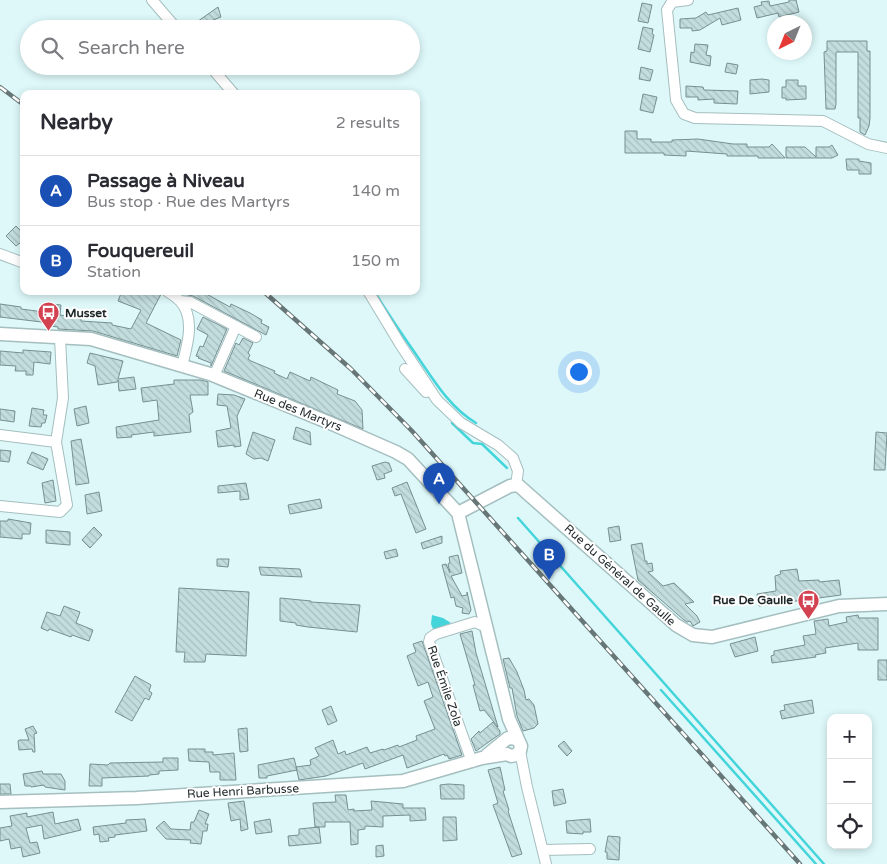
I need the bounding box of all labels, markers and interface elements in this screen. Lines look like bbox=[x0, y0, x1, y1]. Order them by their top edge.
north arrow bbox=[767, 15, 812, 60]
search box bbox=[20, 20, 420, 75]
icon: search bbox=[38, 34, 66, 62]
text: Search here bbox=[78, 37, 185, 59]
text: Nearby bbox=[40, 110, 113, 135]
text: 2 results bbox=[336, 113, 400, 133]
text: Passage à Niveau bbox=[87, 170, 245, 192]
text: A bbox=[50, 181, 62, 201]
text: 140 m bbox=[351, 181, 400, 201]
text: Bus stop · Rue des Martyrs bbox=[87, 192, 290, 212]
text: Fouquereuil bbox=[87, 240, 194, 262]
text: B bbox=[50, 251, 62, 271]
text: 150 m bbox=[351, 251, 400, 271]
text: Station bbox=[87, 262, 141, 282]
bus stop icon: Musset bbox=[37, 301, 61, 332]
place label: Musset bbox=[65, 306, 107, 320]
your location bbox=[566, 359, 592, 385]
street label: Rue des Martyrs bbox=[252, 386, 344, 434]
pin: A bbox=[423, 463, 455, 504]
street label: Rue du Général de Gaulle bbox=[562, 521, 679, 629]
pin: B bbox=[533, 539, 565, 580]
bus stop icon: Rue De Gaulle bbox=[797, 588, 821, 619]
place label: Rue De Gaulle bbox=[713, 593, 793, 607]
street label: Rue Émile Zola bbox=[425, 644, 465, 728]
map controls bbox=[827, 714, 872, 849]
button: + bbox=[827, 714, 872, 759]
button: − bbox=[827, 759, 872, 804]
street label: Rue Henri Barbusse bbox=[187, 781, 300, 801]
button: locate bbox=[827, 804, 872, 849]

